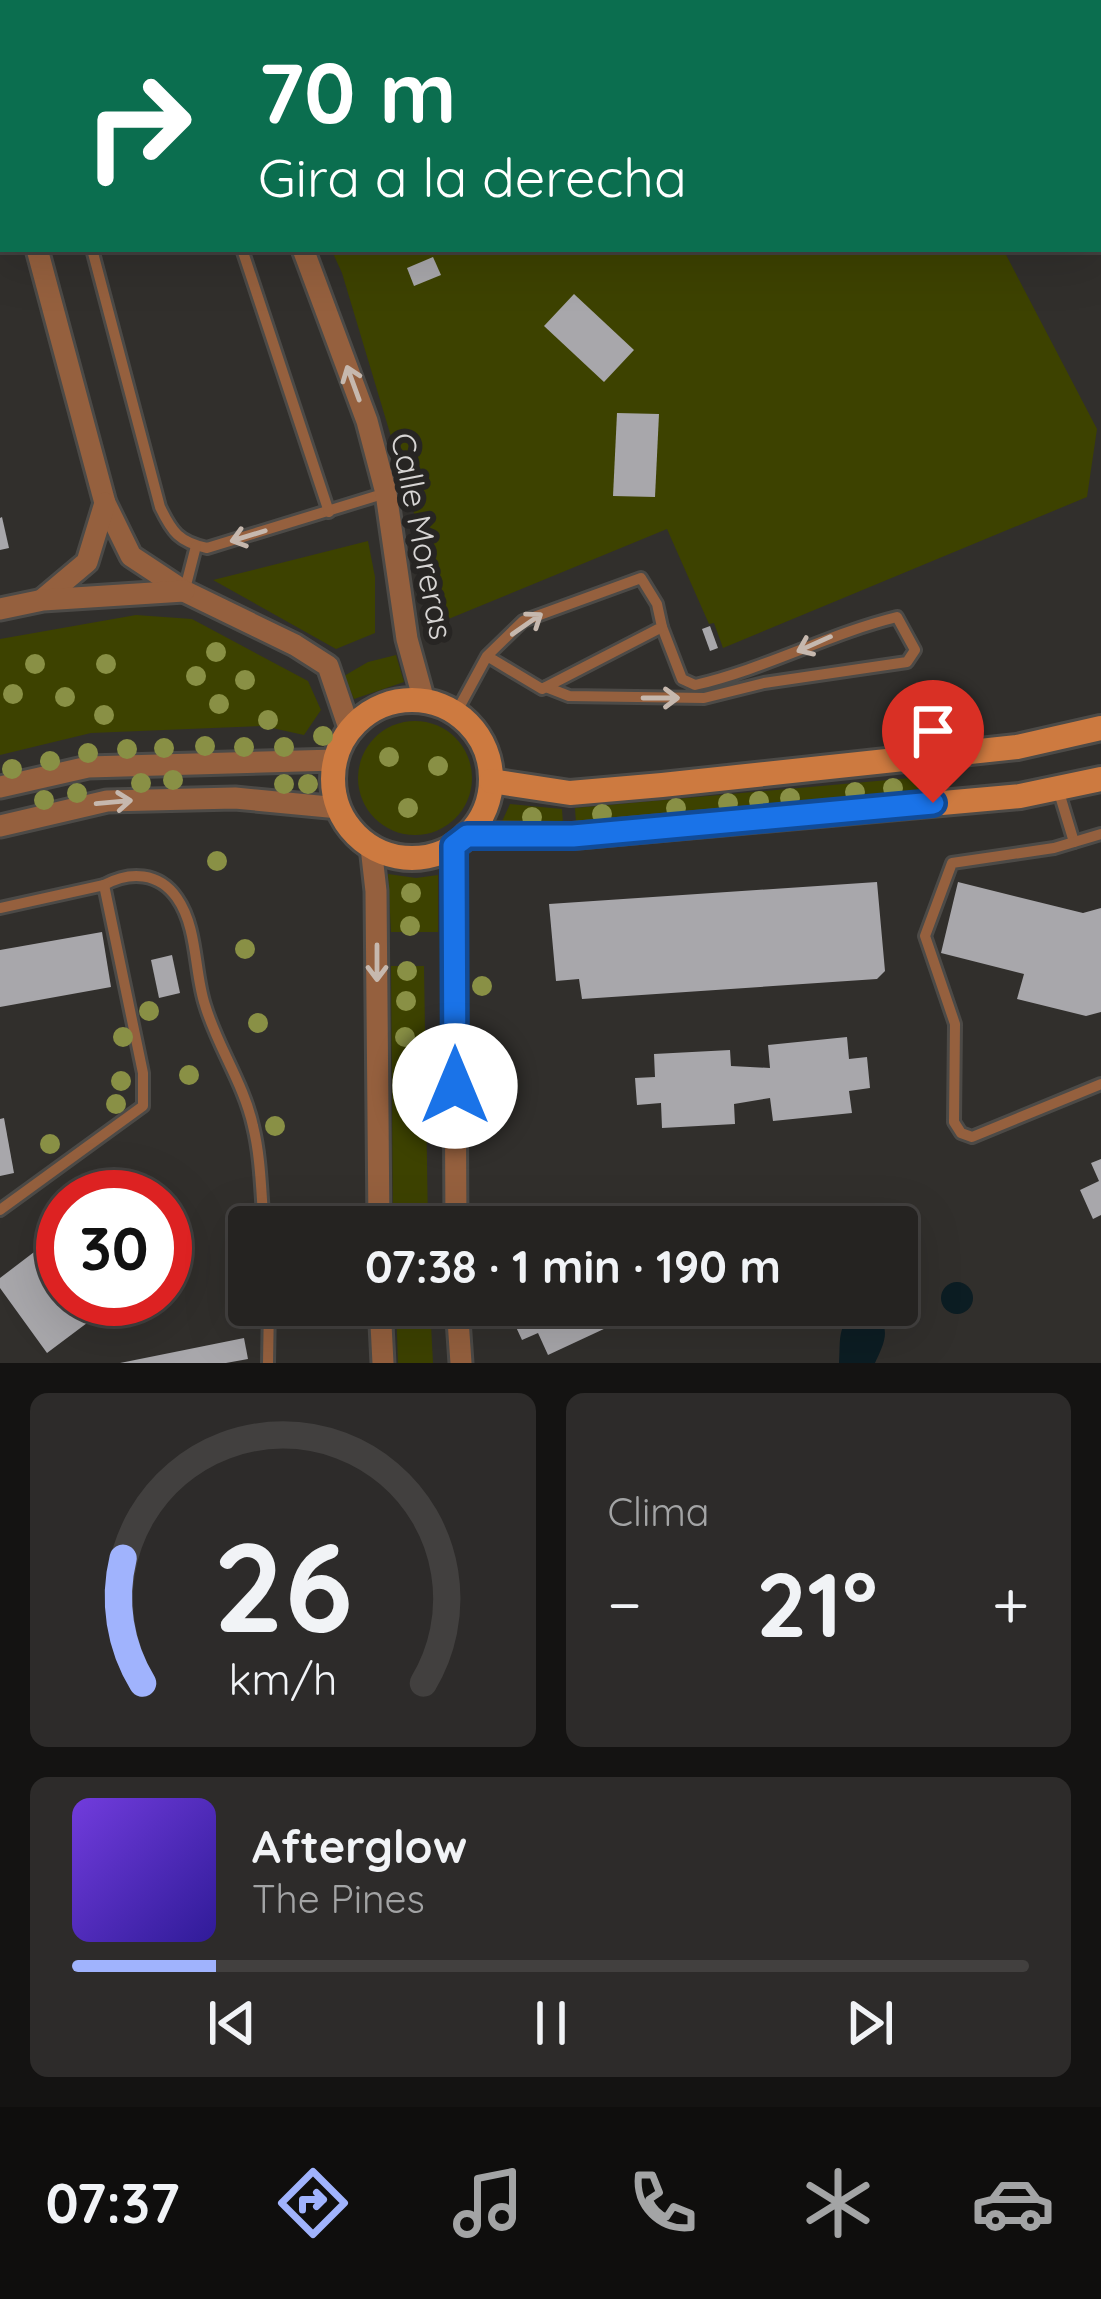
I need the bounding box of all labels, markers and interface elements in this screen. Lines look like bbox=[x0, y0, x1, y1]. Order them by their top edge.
text: 70 m bbox=[258, 39, 457, 144]
icon: right bbox=[60, 48, 216, 204]
text: Gira a la derecha bbox=[258, 143, 687, 211]
one-way arrow bbox=[340, 365, 362, 402]
street label: Calle Moreras bbox=[383, 429, 463, 643]
one-way arrow bbox=[230, 526, 268, 548]
one-way arrow bbox=[510, 612, 543, 637]
one-way arrow bbox=[797, 635, 833, 657]
pin bbox=[882, 680, 984, 803]
one-way arrow bbox=[641, 686, 680, 709]
icon: arrive bbox=[900, 698, 966, 764]
one-way arrow bbox=[94, 790, 133, 813]
one-way arrow bbox=[366, 943, 388, 982]
position arrow bbox=[392, 1023, 518, 1149]
speed limit sign: 30 bbox=[36, 1170, 192, 1326]
text: 07:38 · 1 min · 190 m bbox=[365, 1238, 781, 1294]
text: Clima bbox=[608, 1487, 710, 1536]
text: 26 bbox=[213, 1507, 353, 1663]
text: 21° bbox=[756, 1547, 878, 1660]
text: − bbox=[608, 1562, 642, 1645]
text: + bbox=[992, 1562, 1029, 1645]
text: km/h bbox=[228, 1652, 337, 1706]
text: Afterglow bbox=[252, 1818, 467, 1874]
text: The Pines bbox=[252, 1874, 425, 1923]
icon: previous bbox=[199, 1990, 265, 2056]
icon: pause bbox=[518, 1990, 584, 2056]
icon: next bbox=[837, 1990, 903, 2056]
icon: directions bbox=[271, 2161, 355, 2245]
icon: music bbox=[446, 2161, 530, 2245]
icon: phone bbox=[621, 2161, 705, 2245]
icon: climate bbox=[796, 2161, 880, 2245]
icon: car bbox=[971, 2161, 1055, 2245]
text: 07:37 bbox=[46, 2169, 180, 2237]

